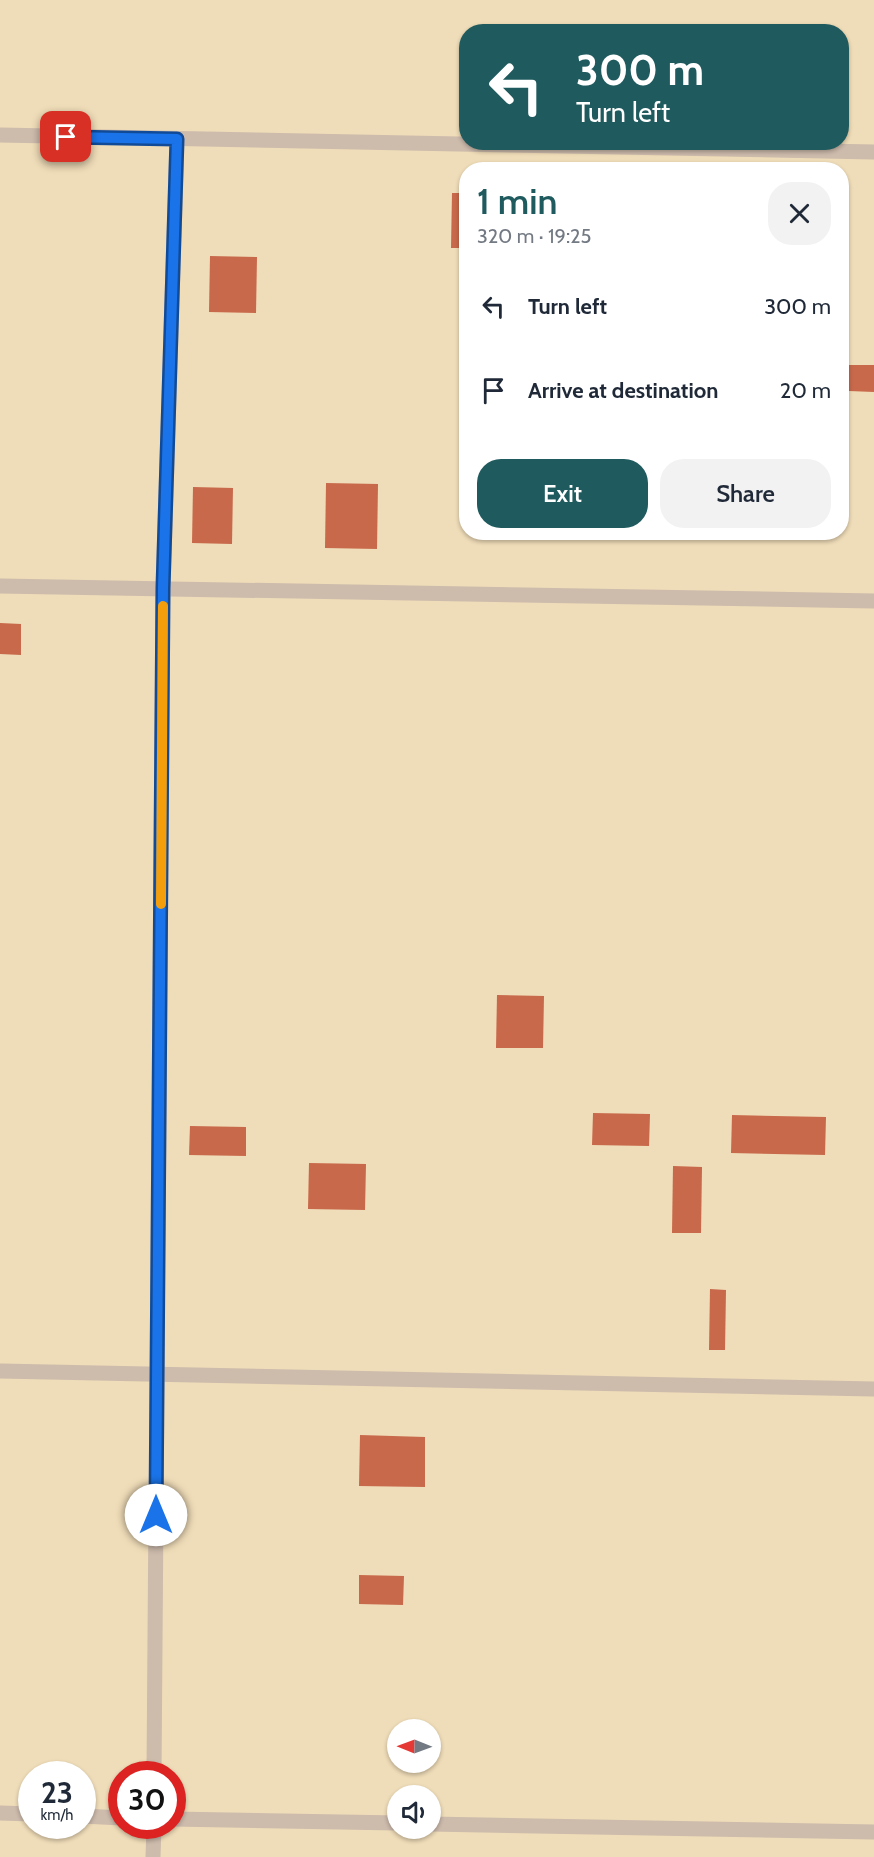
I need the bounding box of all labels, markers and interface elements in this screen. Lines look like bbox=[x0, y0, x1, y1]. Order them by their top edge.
text: 300 m bbox=[576, 44, 704, 96]
icon: left bbox=[477, 48, 555, 126]
text: Turn left bbox=[576, 96, 670, 129]
pin bbox=[40, 111, 91, 162]
icon: arrive bbox=[49, 120, 82, 153]
text: 1 min bbox=[477, 179, 557, 223]
button: close bbox=[768, 182, 831, 245]
text: 320 m · 19:25 bbox=[477, 224, 591, 248]
icon: left bbox=[477, 290, 510, 323]
text: Turn left bbox=[528, 293, 607, 320]
text: 300 m bbox=[764, 293, 831, 320]
icon: arrive bbox=[477, 374, 510, 407]
text: Arrive at destination bbox=[528, 377, 718, 404]
text: 20 m bbox=[780, 377, 831, 404]
button: Exit bbox=[477, 459, 648, 528]
button: Share bbox=[660, 459, 831, 528]
position arrow bbox=[124, 1483, 188, 1547]
north arrow bbox=[387, 1719, 441, 1773]
map controls bbox=[387, 1719, 441, 1839]
speed limit sign: 30 bbox=[108, 1761, 186, 1839]
text: 23 bbox=[41, 1774, 73, 1811]
button: sound bbox=[387, 1785, 441, 1839]
text: km/h bbox=[41, 1806, 73, 1824]

